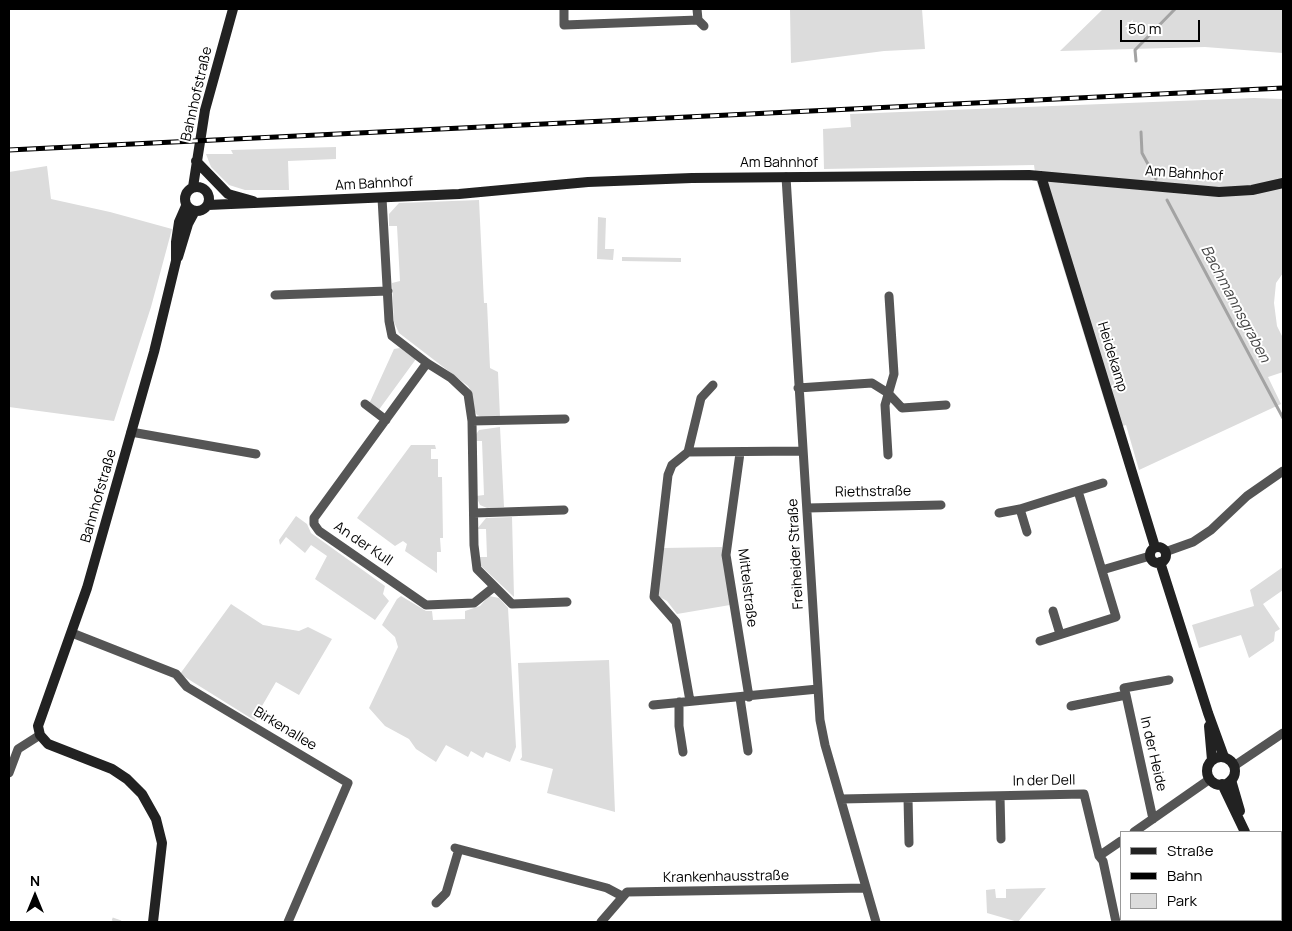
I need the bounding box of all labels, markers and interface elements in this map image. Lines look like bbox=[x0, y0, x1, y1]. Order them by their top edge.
scale bar bbox=[1122, 10, 1202, 42]
text: 50 m bbox=[1128, 18, 1162, 39]
street label: Bahnhofstraße bbox=[178, 45, 216, 143]
street label: Am Bahnhof bbox=[740, 155, 818, 171]
street label: Am Bahnhof bbox=[1144, 163, 1224, 185]
street label: Am Bahnhof bbox=[335, 174, 413, 194]
water label: Bachmannsgraben bbox=[1197, 242, 1273, 366]
street label: Heidekamp bbox=[1093, 320, 1131, 394]
street label: Bahnhofstraße bbox=[78, 447, 120, 545]
street label: Riethstraße bbox=[835, 483, 911, 501]
street label: Freiheider Straße bbox=[785, 498, 807, 610]
street label: An der Kull bbox=[331, 518, 395, 570]
street label: Mittelstraße bbox=[734, 548, 760, 628]
street label: Birkenallee bbox=[250, 704, 320, 754]
street label: In der Heide bbox=[1136, 715, 1170, 793]
street label: In der Dell bbox=[1012, 772, 1076, 790]
legend bbox=[1120, 831, 1282, 921]
text: Straße bbox=[1167, 840, 1213, 861]
text: Bahn bbox=[1167, 865, 1202, 886]
street label: Krankenhausstraße bbox=[663, 868, 789, 886]
north arrow bbox=[10, 871, 60, 921]
text: N bbox=[30, 871, 40, 890]
text: Park bbox=[1167, 890, 1197, 911]

